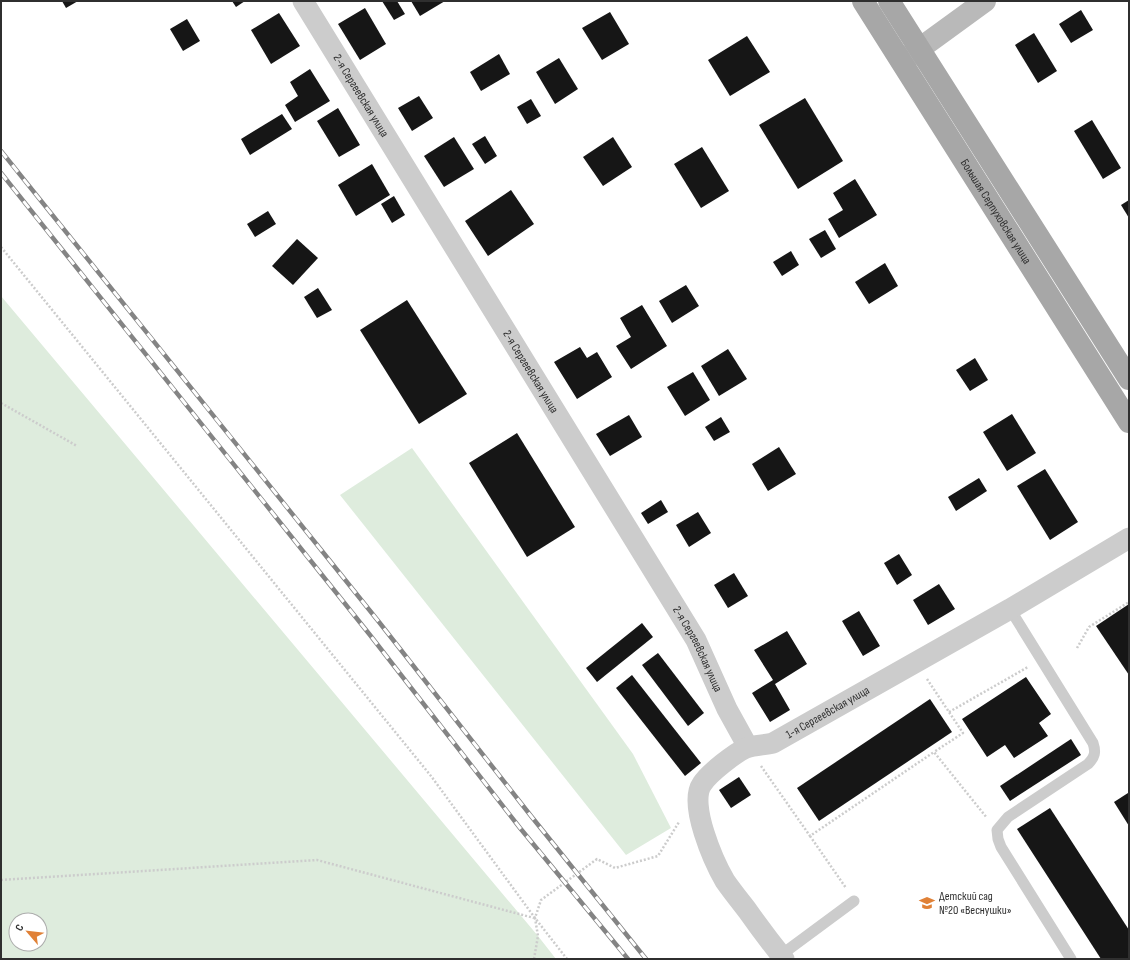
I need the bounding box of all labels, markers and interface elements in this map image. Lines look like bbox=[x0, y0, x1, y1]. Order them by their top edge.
street label: 2-я Сергеевская улица bbox=[330, 52, 392, 140]
street label: Большая Серпуховская улица bbox=[957, 156, 1035, 267]
street label: 2-я Сергеевская улица bbox=[499, 328, 562, 416]
street label: 2-я Сергеевская улица bbox=[669, 604, 726, 695]
street label: 1-я Сергеевская улица bbox=[783, 683, 873, 742]
place label: Детский сад №20 «Веснушки» bbox=[939, 889, 1012, 918]
school or university icon: Детский сад №20 «Веснушки» bbox=[918, 894, 936, 912]
north arrow bbox=[8, 912, 48, 952]
text: С bbox=[13, 922, 27, 933]

